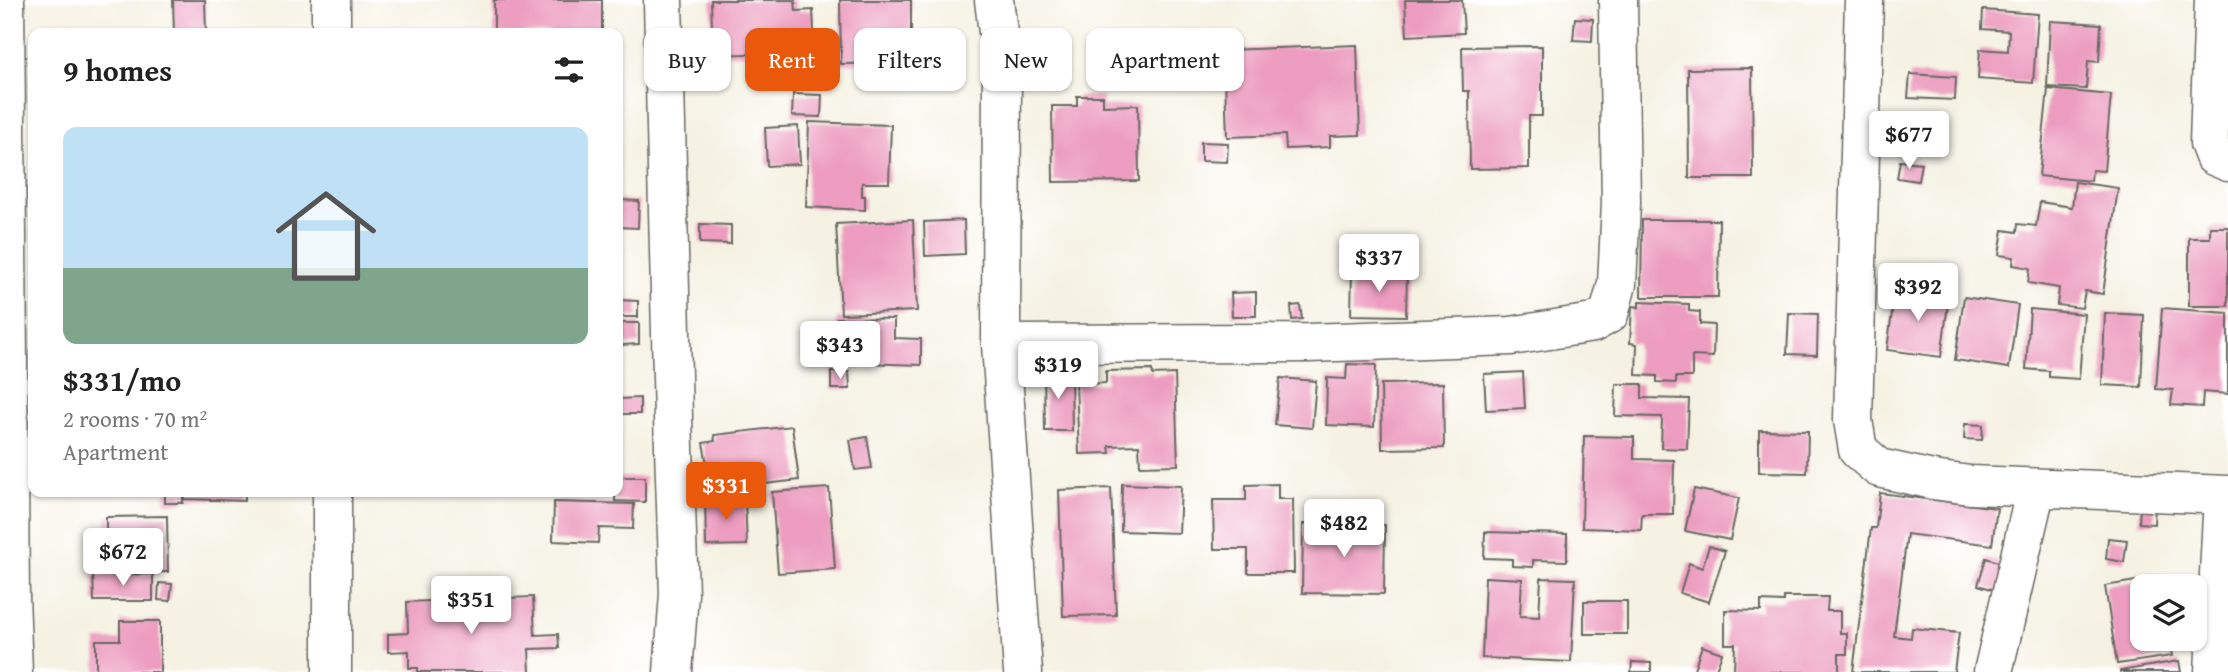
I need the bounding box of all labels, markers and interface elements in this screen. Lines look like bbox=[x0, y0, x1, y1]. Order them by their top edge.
chip: Buy bbox=[644, 28, 731, 91]
chip: Rent bbox=[745, 28, 840, 91]
chip: Filters bbox=[854, 28, 966, 91]
chip: New bbox=[980, 28, 1072, 91]
chip: Apartment bbox=[1086, 28, 1244, 91]
text: 9 homes bbox=[63, 48, 172, 92]
icon: filters bbox=[550, 51, 588, 89]
pin: $677 bbox=[1868, 111, 1950, 171]
text: $677 bbox=[1885, 117, 1933, 150]
icon: home bbox=[263, 173, 389, 299]
pin: $337 bbox=[1338, 234, 1420, 294]
text: $337 bbox=[1355, 240, 1403, 273]
pin: $392 bbox=[1877, 264, 1959, 323]
text: $392 bbox=[1894, 269, 1942, 302]
pin: $343 bbox=[799, 322, 881, 381]
text: $343 bbox=[816, 327, 864, 360]
pin: $319 bbox=[1017, 342, 1099, 401]
text: $319 bbox=[1034, 347, 1082, 380]
text: $331/mo bbox=[63, 358, 181, 402]
text: 2 rooms · 70 m² bbox=[63, 402, 207, 435]
text: Apartment bbox=[63, 435, 168, 468]
pin: $331 bbox=[685, 462, 767, 522]
text: $331 bbox=[702, 468, 750, 501]
pin: $482 bbox=[1303, 500, 1385, 559]
text: $482 bbox=[1320, 505, 1368, 538]
pin: $672 bbox=[82, 528, 164, 588]
text: $672 bbox=[99, 534, 147, 567]
map controls bbox=[2130, 574, 2207, 651]
button: layers bbox=[2130, 574, 2207, 651]
pin: $351 bbox=[430, 576, 512, 636]
text: $351 bbox=[447, 582, 495, 615]

